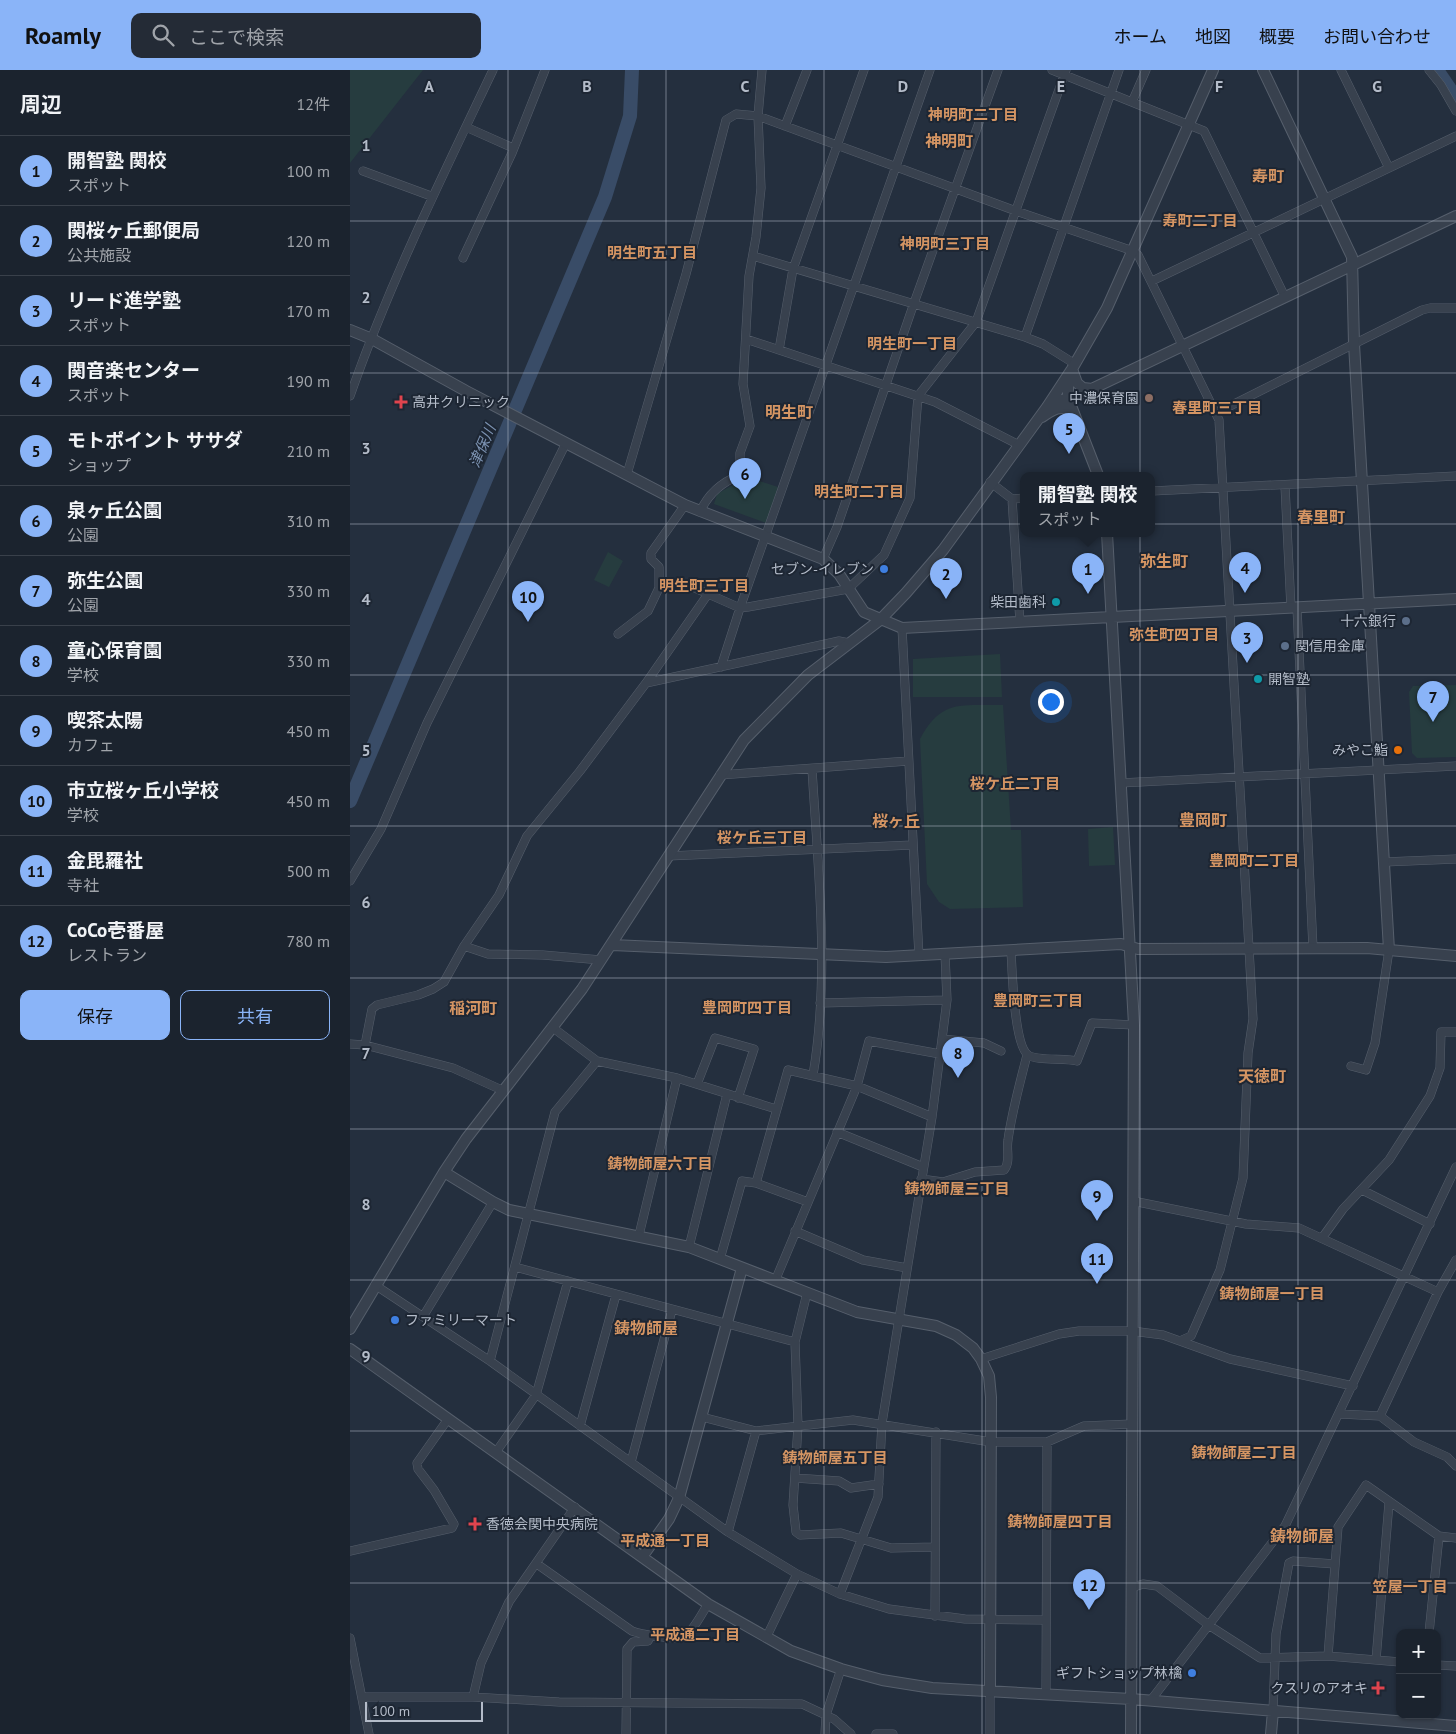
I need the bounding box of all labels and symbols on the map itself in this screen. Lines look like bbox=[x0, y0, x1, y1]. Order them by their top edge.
text: A bbox=[424, 76, 434, 96]
text: B bbox=[582, 76, 592, 96]
text: C bbox=[741, 76, 750, 96]
text: D bbox=[898, 76, 908, 96]
text: E bbox=[1057, 76, 1065, 96]
text: F bbox=[1215, 76, 1223, 96]
text: G bbox=[1372, 76, 1382, 96]
district label: 神明町二丁目 bbox=[927, 105, 1018, 124]
district label: 神明町 bbox=[925, 131, 973, 151]
text: 1 bbox=[361, 135, 371, 155]
district label: 寿町 bbox=[1252, 166, 1284, 186]
district label: 寿町二丁目 bbox=[1162, 211, 1238, 230]
district label: 神明町三丁目 bbox=[899, 234, 990, 253]
district label: 明生町五丁目 bbox=[607, 243, 697, 262]
text: 2 bbox=[361, 287, 371, 307]
district label: 明生町一丁目 bbox=[867, 334, 957, 353]
place label: 中濃保育園 bbox=[1069, 389, 1139, 407]
marker: 中濃保育園 bbox=[1143, 392, 1155, 404]
place label: 高井クリニック bbox=[412, 393, 510, 411]
marker: 高井クリニック bbox=[394, 395, 408, 409]
district label: 春里町三丁目 bbox=[1172, 398, 1262, 417]
district label: 明生町 bbox=[765, 402, 813, 422]
pin: 5 bbox=[1053, 413, 1085, 454]
water label: 津保川 bbox=[464, 420, 500, 470]
text: 3 bbox=[361, 438, 371, 458]
pin: 6 bbox=[729, 458, 761, 499]
district label: 明生町二丁目 bbox=[814, 482, 904, 501]
district label: 春里町 bbox=[1297, 507, 1345, 527]
district label: 弥生町 bbox=[1140, 551, 1188, 571]
pin: 4 bbox=[1229, 552, 1261, 593]
pin: 1 bbox=[1072, 553, 1104, 594]
pin: 2 bbox=[930, 558, 962, 599]
place label: セブン-イレブン bbox=[771, 560, 874, 578]
marker: セブン-イレブン bbox=[878, 563, 890, 575]
district label: 明生町三丁目 bbox=[659, 576, 749, 595]
pin: 10 bbox=[512, 581, 544, 622]
text: 4 bbox=[361, 589, 371, 609]
place label: 柴田歯科 bbox=[990, 593, 1046, 611]
marker: 柴田歯科 bbox=[1050, 596, 1062, 608]
place label: 十六銀行 bbox=[1340, 612, 1396, 630]
marker: 十六銀行 bbox=[1400, 615, 1412, 627]
pin: 3 bbox=[1231, 622, 1263, 663]
district label: 弥生町四丁目 bbox=[1129, 625, 1219, 644]
place label: 関信用金庫 bbox=[1295, 637, 1365, 655]
marker: 関信用金庫 bbox=[1279, 640, 1291, 652]
place label: 開智塾 bbox=[1268, 670, 1310, 688]
marker: 開智塾 bbox=[1252, 673, 1264, 685]
pin: 7 bbox=[1417, 681, 1449, 722]
your location bbox=[1038, 689, 1064, 715]
text: 5 bbox=[361, 740, 371, 760]
place label: みやこ鮨 bbox=[1332, 741, 1388, 759]
marker: みやこ鮨 bbox=[1392, 744, 1404, 756]
district label: 桜ケ丘二丁目 bbox=[970, 774, 1060, 793]
district label: 豊岡町 bbox=[1179, 810, 1227, 830]
district label: 桜ヶ丘 bbox=[872, 811, 920, 831]
district label: 桜ケ丘三丁目 bbox=[717, 828, 807, 847]
district label: 豊岡町二丁目 bbox=[1209, 851, 1299, 870]
text: 6 bbox=[361, 892, 371, 912]
district label: 豊岡町三丁目 bbox=[993, 991, 1083, 1010]
district label: 稲河町 bbox=[449, 998, 497, 1018]
district label: 豊岡町四丁目 bbox=[702, 998, 792, 1017]
pin: 8 bbox=[942, 1037, 974, 1078]
text: 7 bbox=[361, 1043, 371, 1063]
district label: 天徳町 bbox=[1238, 1066, 1286, 1086]
district label: 鋳物師屋六丁目 bbox=[606, 1154, 713, 1173]
district label: 鋳物師屋三丁目 bbox=[903, 1179, 1010, 1198]
pin: 9 bbox=[1081, 1180, 1113, 1221]
text: 8 bbox=[361, 1194, 371, 1214]
pin: 11 bbox=[1081, 1243, 1113, 1284]
district label: 鋳物師屋一丁目 bbox=[1218, 1284, 1325, 1303]
place label: ファミリーマート bbox=[405, 1311, 517, 1329]
marker: ファミリーマート bbox=[389, 1314, 401, 1326]
district label: 鋳物師屋 bbox=[614, 1318, 678, 1338]
text: 9 bbox=[361, 1346, 371, 1366]
district label: 鋳物師屋二丁目 bbox=[1190, 1443, 1297, 1462]
district label: 鋳物師屋五丁目 bbox=[781, 1448, 888, 1467]
district label: 鋳物師屋四丁目 bbox=[1006, 1512, 1113, 1531]
place label: 香徳会関中央病院 bbox=[486, 1515, 598, 1533]
marker: 香徳会関中央病院 bbox=[468, 1517, 482, 1531]
district label: 鋳物師屋 bbox=[1270, 1526, 1334, 1546]
district label: 平成通一丁目 bbox=[620, 1531, 710, 1550]
pin: 12 bbox=[1073, 1569, 1105, 1610]
district label: 笠屋一丁目 bbox=[1372, 1577, 1448, 1596]
district label: 平成通二丁目 bbox=[650, 1625, 740, 1644]
place label: ギフトショップ林檎 bbox=[1056, 1664, 1182, 1682]
marker: ギフトショップ林檎 bbox=[1186, 1667, 1198, 1679]
place label: クスリのアオキ bbox=[1270, 1679, 1368, 1697]
marker: クスリのアオキ bbox=[1372, 1682, 1384, 1694]
scale bar bbox=[365, 1699, 482, 1722]

